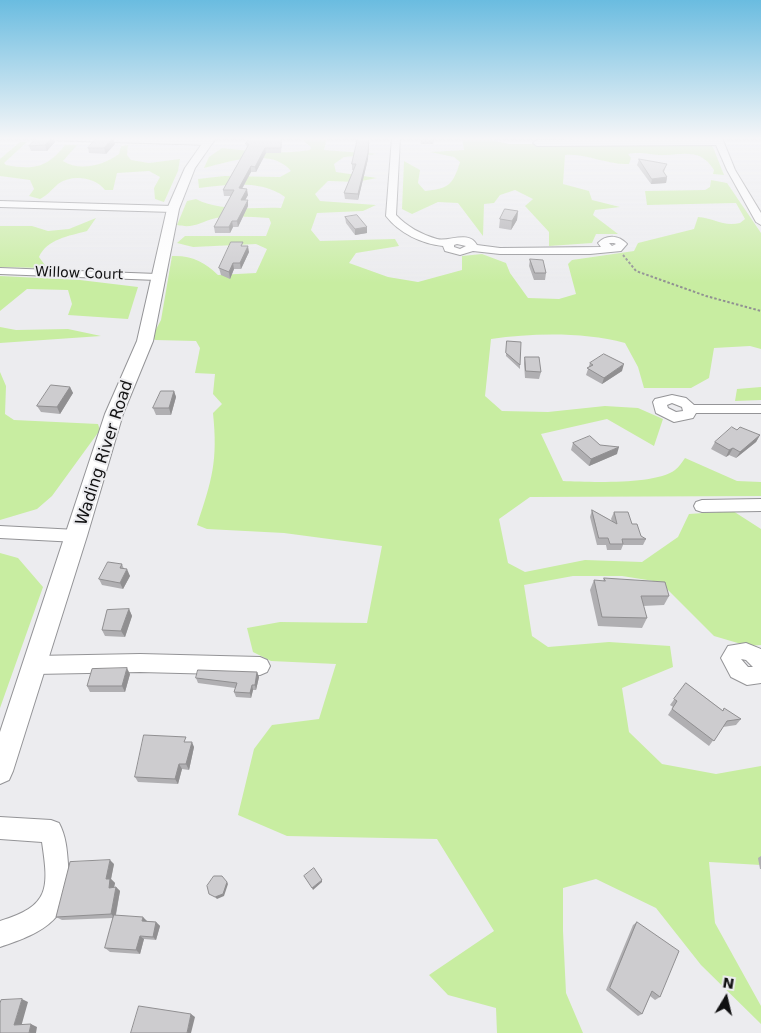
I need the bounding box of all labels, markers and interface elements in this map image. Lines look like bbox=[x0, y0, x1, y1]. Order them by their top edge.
street label: Willow Court bbox=[35, 264, 123, 284]
street label: Wading River Road bbox=[72, 378, 138, 528]
north arrow bbox=[701, 973, 751, 1023]
text: N bbox=[721, 974, 735, 992]

